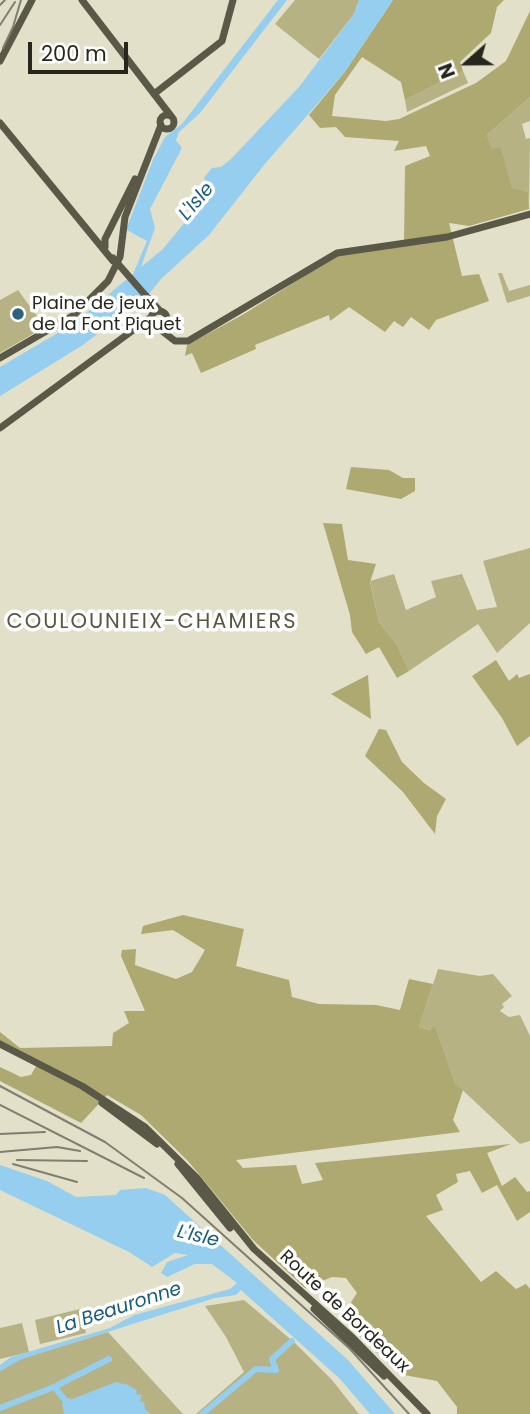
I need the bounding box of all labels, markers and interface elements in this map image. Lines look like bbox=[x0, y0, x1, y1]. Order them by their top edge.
scale bar bbox=[32, 28, 131, 72]
north arrow bbox=[432, 28, 502, 98]
text: 200 m bbox=[41, 39, 107, 68]
text: N bbox=[432, 59, 462, 82]
water label: L'Isle bbox=[175, 178, 219, 226]
place label: Plaine de jeux de la Font Piquet bbox=[32, 293, 181, 336]
marker: Plaine de jeux de la Font Piquet bbox=[10, 306, 26, 322]
district label: COULOUNIEIX-CHAMIERS bbox=[9, 610, 295, 636]
water label: L'Isle bbox=[175, 1221, 221, 1253]
street label: Route de Bordeaux bbox=[275, 1246, 413, 1378]
water label: La Beauronne bbox=[53, 1278, 185, 1340]

